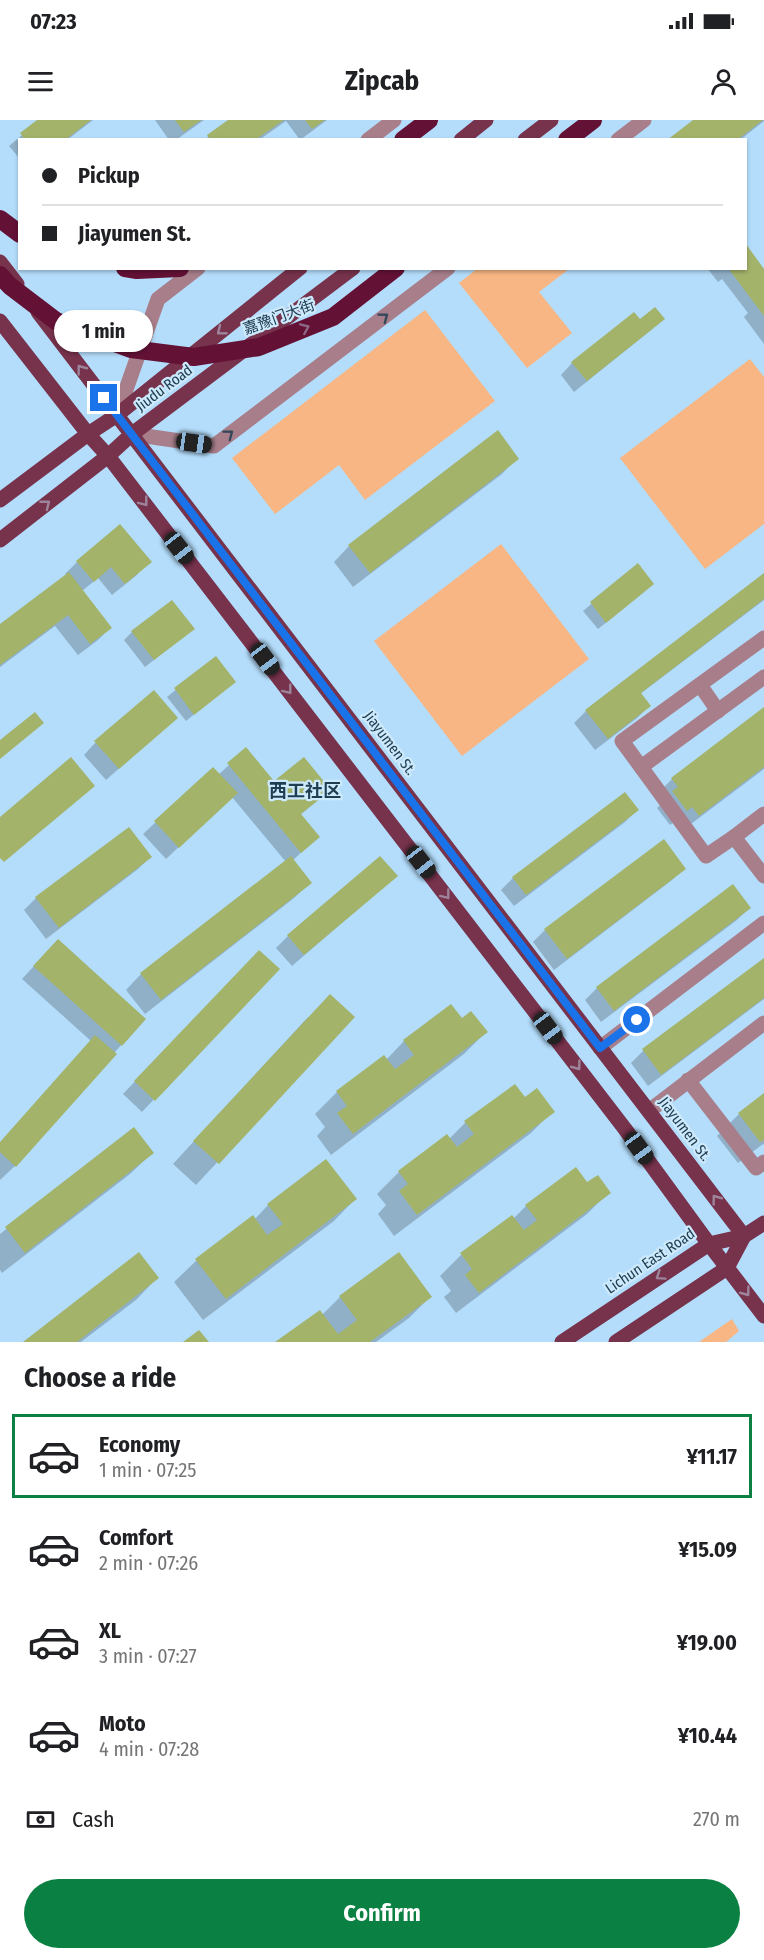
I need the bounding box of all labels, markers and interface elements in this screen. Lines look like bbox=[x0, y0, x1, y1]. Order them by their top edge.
text: 07:23 bbox=[30, 8, 77, 35]
icon: menu bbox=[24, 65, 57, 98]
text: Zipcab bbox=[345, 65, 419, 97]
icon: person bbox=[707, 65, 740, 98]
text: Pickup bbox=[78, 162, 140, 189]
text: Jiayumen St. bbox=[78, 220, 191, 247]
street label: 嘉豫门大街 bbox=[241, 296, 317, 338]
callout: 1 min bbox=[54, 311, 154, 353]
one-way arrow bbox=[377, 313, 388, 324]
text: 1 min bbox=[82, 319, 125, 343]
one-way arrow bbox=[299, 323, 310, 335]
one-way arrow bbox=[217, 324, 228, 335]
street label: Jiudu Road bbox=[132, 361, 196, 415]
one-way arrow bbox=[78, 364, 89, 375]
route end bbox=[90, 384, 117, 411]
one-way arrow bbox=[222, 431, 233, 442]
car bbox=[175, 432, 213, 454]
one-way arrow bbox=[137, 495, 148, 506]
one-way arrow bbox=[39, 501, 50, 512]
car bbox=[161, 528, 197, 568]
car bbox=[247, 639, 283, 679]
one-way arrow bbox=[281, 683, 292, 694]
street label: Jiayumen St. bbox=[360, 707, 420, 779]
district label: 西工社区 bbox=[269, 780, 341, 802]
car bbox=[403, 842, 439, 882]
one-way arrow bbox=[438, 888, 449, 899]
route start bbox=[623, 1006, 650, 1033]
car bbox=[530, 1008, 566, 1048]
one-way arrow bbox=[570, 1059, 581, 1070]
street label: Jiayumen St. bbox=[655, 1093, 715, 1165]
car bbox=[621, 1128, 657, 1168]
one-way arrow bbox=[712, 1195, 723, 1206]
street label: Lichun East Road bbox=[602, 1224, 698, 1298]
one-way arrow bbox=[656, 1269, 667, 1280]
one-way arrow bbox=[738, 1286, 749, 1297]
text: Choose a ride bbox=[24, 1362, 176, 1394]
icon: car bbox=[27, 1429, 81, 1483]
text: Economy bbox=[99, 1431, 180, 1458]
text: ¥11.17 bbox=[687, 1443, 737, 1470]
text: 1 min · 07:25 bbox=[99, 1458, 197, 1482]
icon: car bbox=[27, 1522, 81, 1576]
text: Comfort bbox=[99, 1524, 173, 1551]
text: ¥15.09 bbox=[678, 1536, 737, 1563]
text: 2 min · 07:26 bbox=[99, 1551, 198, 1575]
icon: car bbox=[27, 1615, 81, 1669]
text: XL bbox=[99, 1617, 121, 1644]
text: ¥19.00 bbox=[677, 1629, 737, 1656]
text: 3 min · 07:27 bbox=[99, 1644, 197, 1668]
icon: car bbox=[27, 1708, 81, 1762]
text: Moto bbox=[99, 1710, 146, 1737]
text: ¥10.44 bbox=[678, 1722, 737, 1749]
text: 4 min · 07:28 bbox=[99, 1737, 199, 1761]
icon: cash bbox=[24, 1803, 57, 1836]
text: Cash bbox=[72, 1806, 115, 1833]
text: 270 m bbox=[693, 1807, 740, 1831]
button: Confirm bbox=[24, 1879, 740, 1948]

